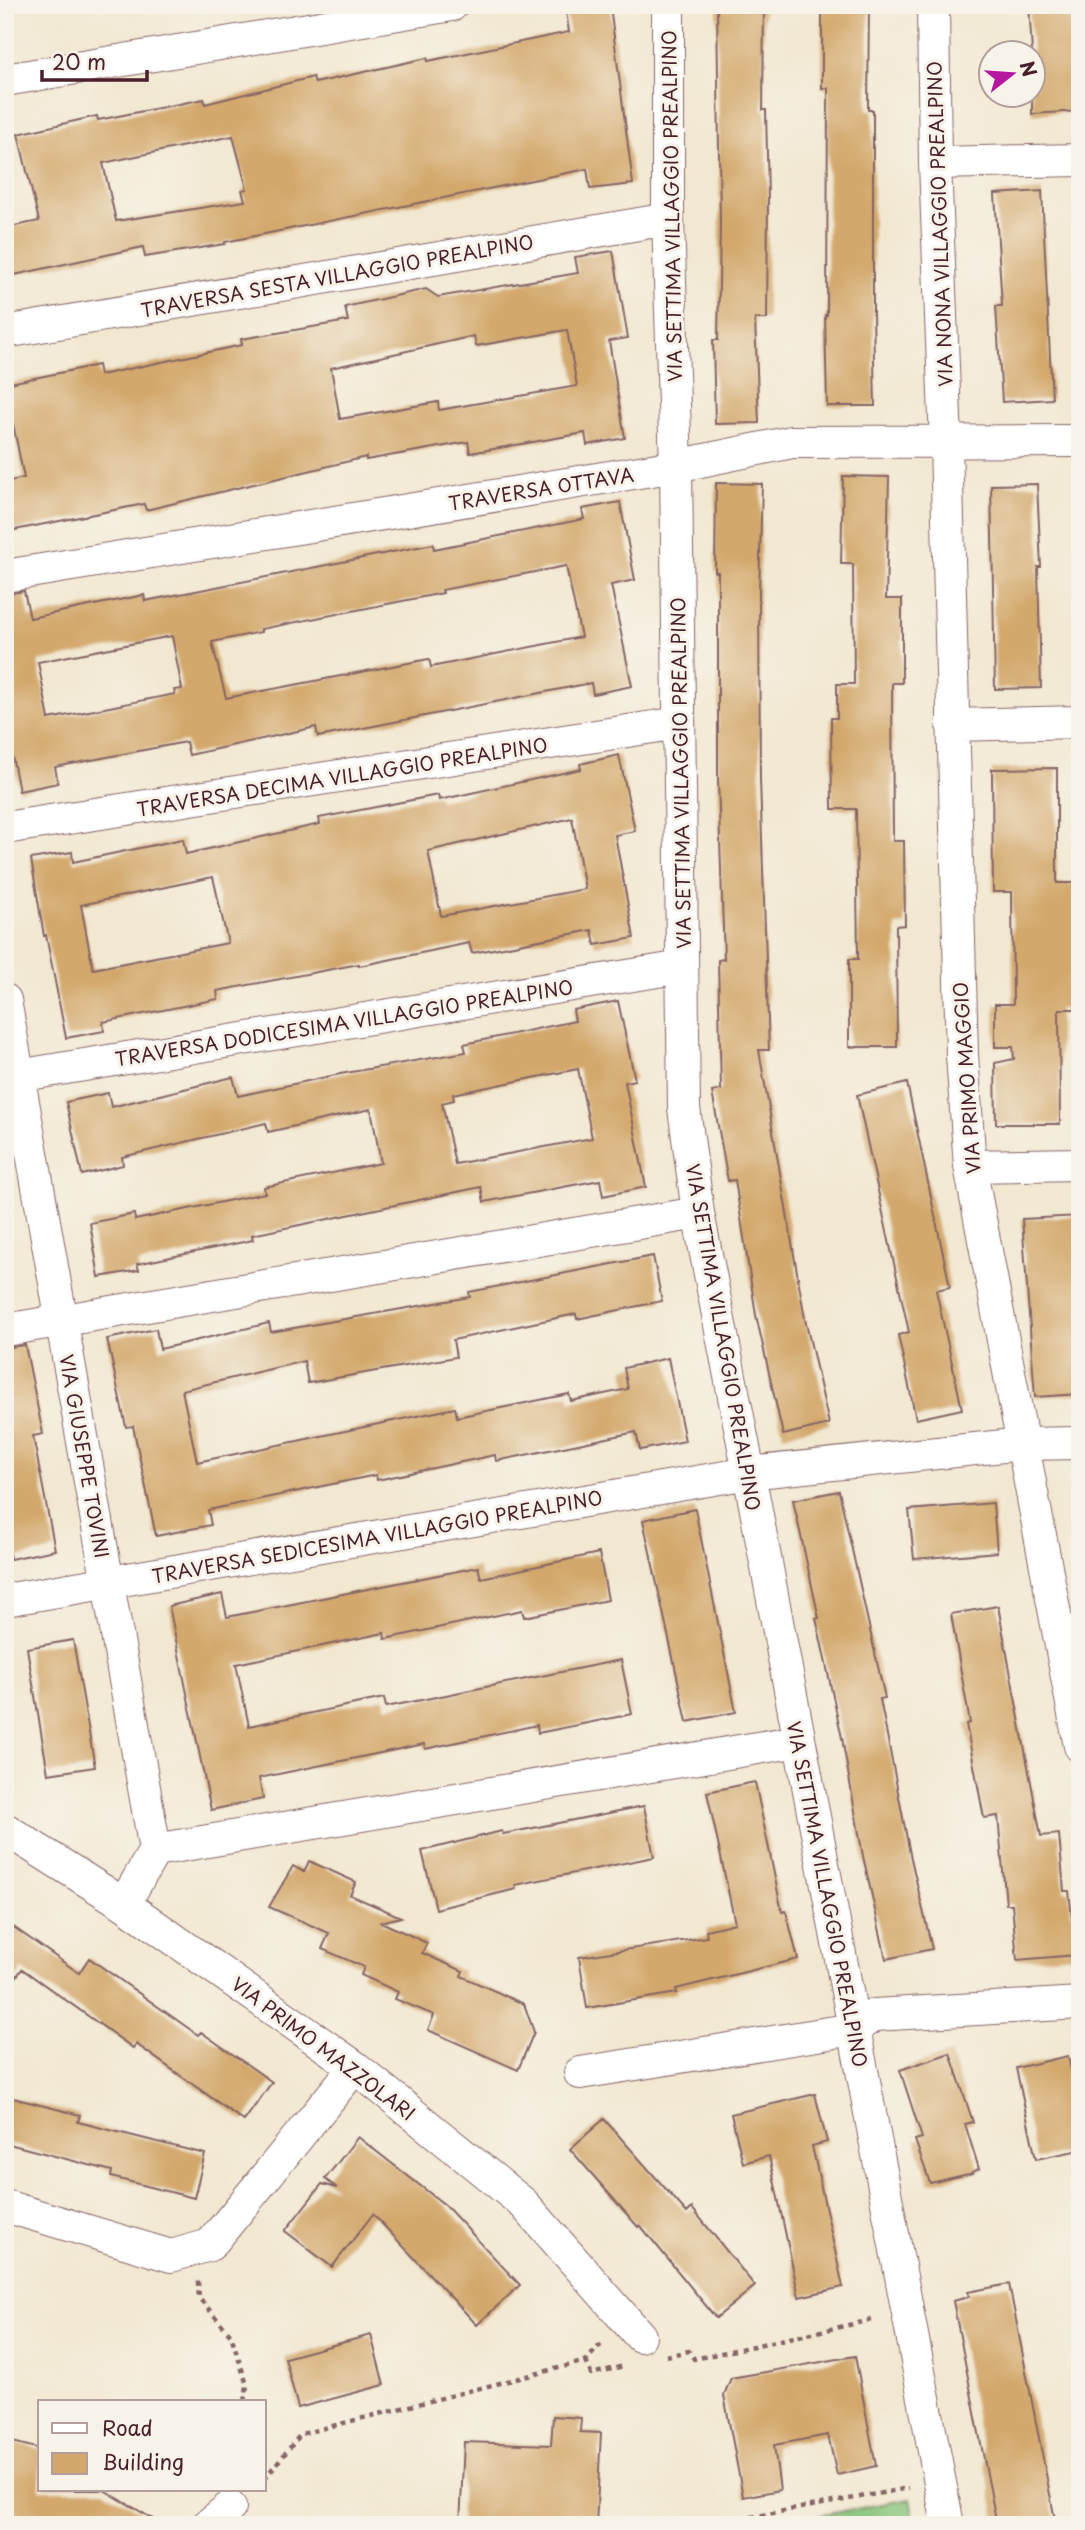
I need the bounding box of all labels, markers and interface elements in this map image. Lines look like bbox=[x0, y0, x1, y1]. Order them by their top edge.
street label: VIA SETTIMA VILLAGGIO PREALPINO bbox=[654, 30, 688, 382]
scale bar bbox=[42, 38, 147, 82]
north arrow bbox=[976, 38, 1046, 108]
text: 20 m bbox=[52, 45, 106, 77]
text: N bbox=[1014, 57, 1045, 80]
street label: VIA NONA VILLAGGIO PREALPINO bbox=[919, 61, 959, 387]
street label: TRAVERSA SESTA VILLAGGIO PREALPINO bbox=[138, 227, 536, 323]
street label: TRAVERSA OTTAVA bbox=[446, 460, 636, 516]
street label: VIA SETTIMA VILLAGGIO PREALPINO bbox=[663, 597, 697, 949]
street label: TRAVERSA DECIMA VILLAGGIO PREALPINO bbox=[135, 730, 549, 822]
street label: TRAVERSA DODICESIMA VILLAGGIO PREALPINO bbox=[113, 972, 575, 1072]
street label: VIA PRIMO MAGGIO bbox=[945, 981, 987, 1175]
street label: VIA SETTIMA VILLAGGIO PREALPINO bbox=[680, 1161, 768, 1513]
street label: VIA GIUSEPPE TOVINI bbox=[53, 1352, 117, 1560]
street label: TRAVERSA SEDICESIMA VILLAGGIO PREALPINO bbox=[149, 1483, 605, 1589]
street label: VIA SETTIMA VILLAGGIO PREALPINO bbox=[781, 1719, 875, 2069]
street label: VIA PRIMO MAZZOLARI bbox=[226, 1969, 422, 2127]
legend bbox=[38, 2400, 266, 2492]
text: Road bbox=[102, 2411, 153, 2443]
text: Building bbox=[102, 2445, 184, 2477]

